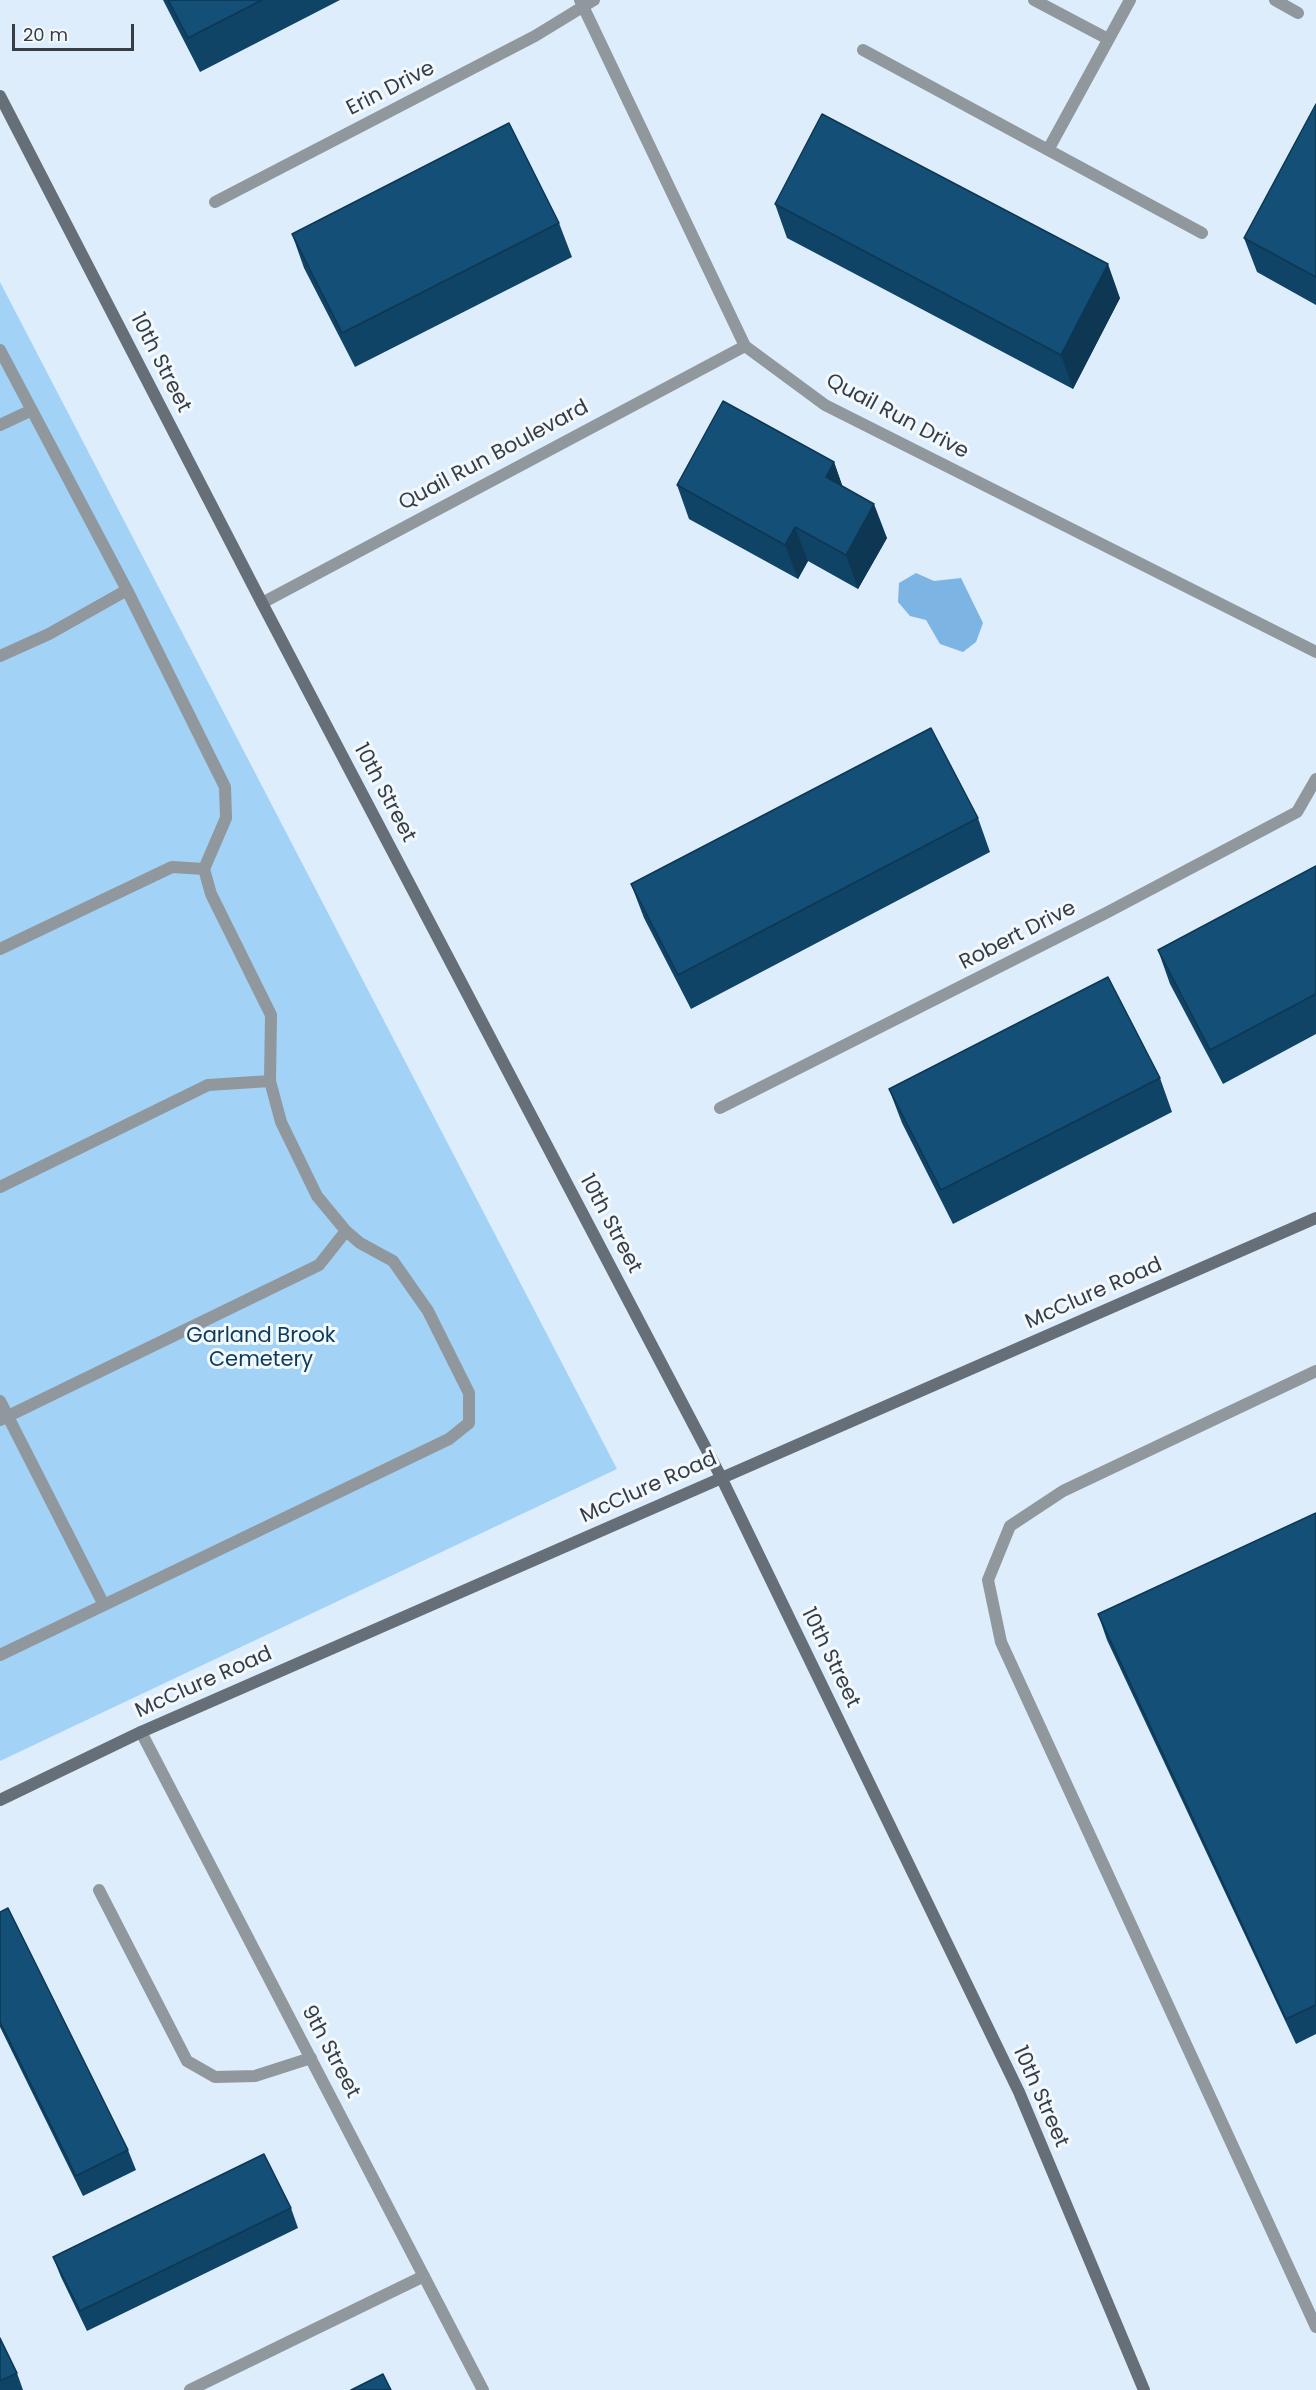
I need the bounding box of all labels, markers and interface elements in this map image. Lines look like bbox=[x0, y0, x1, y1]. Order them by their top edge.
scale bar bbox=[15, 12, 136, 50]
text: 20 m bbox=[23, 22, 68, 47]
street label: Erin Drive bbox=[343, 56, 439, 122]
street label: 10th Street bbox=[124, 309, 196, 417]
street label: Quail Run Drive bbox=[821, 369, 973, 465]
street label: Quail Run Boulevard bbox=[395, 395, 593, 517]
street label: 10th Street bbox=[348, 739, 420, 847]
street label: Robert Drive bbox=[956, 896, 1080, 976]
street label: 10th Street bbox=[574, 1170, 646, 1278]
street label: McClure Road bbox=[1022, 1253, 1166, 1335]
park label: Garland Brook Cemetery bbox=[186, 1324, 336, 1374]
street label: McClure Road bbox=[577, 1447, 721, 1529]
street label: 10th Street bbox=[795, 1604, 865, 1712]
street label: McClure Road bbox=[132, 1642, 276, 1724]
street label: 9th Street bbox=[295, 2001, 365, 2103]
street label: 10th Street bbox=[1007, 2043, 1073, 2151]

